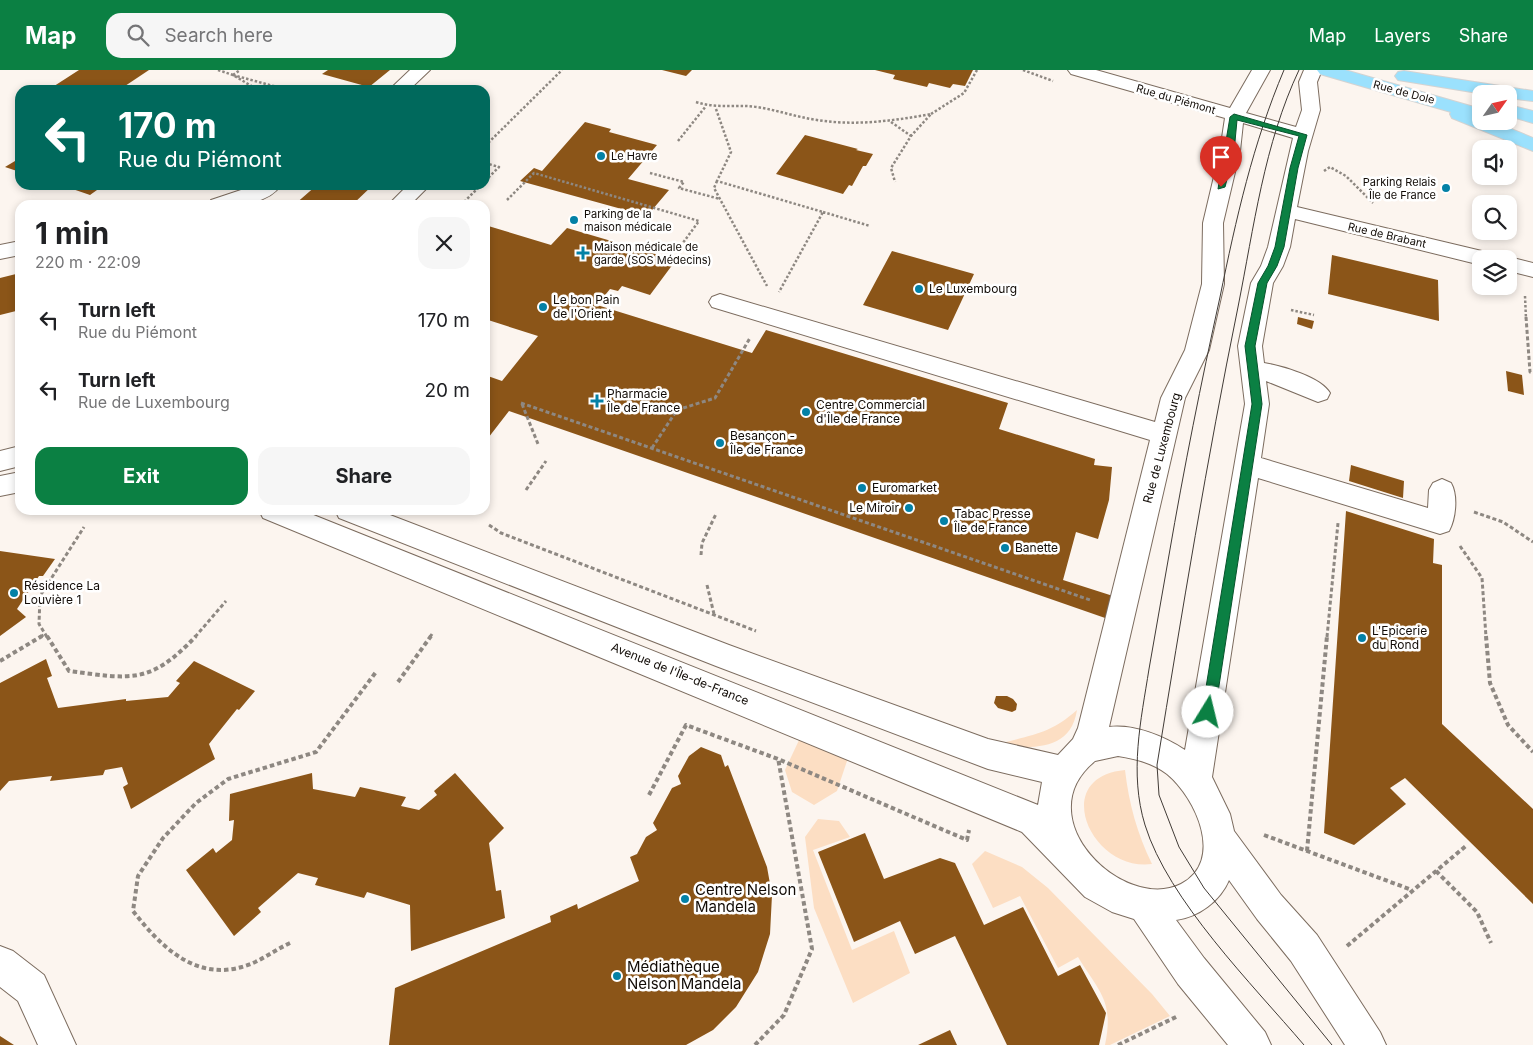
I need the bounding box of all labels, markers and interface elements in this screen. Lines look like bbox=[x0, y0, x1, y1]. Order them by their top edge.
search box bbox=[106, 13, 456, 58]
text: Map bbox=[25, 21, 76, 50]
icon: search bbox=[124, 21, 152, 49]
text: Search here bbox=[164, 24, 273, 47]
text: Map bbox=[1309, 25, 1346, 46]
text: Layers bbox=[1374, 25, 1431, 46]
text: Share bbox=[1459, 25, 1508, 46]
street label: Rue de Dole bbox=[1372, 77, 1436, 107]
street label: Rue du Piémont bbox=[1135, 81, 1218, 117]
north arrow bbox=[1472, 85, 1518, 130]
map controls bbox=[1472, 85, 1517, 295]
text: 170 m bbox=[118, 104, 217, 146]
icon: left bbox=[35, 105, 100, 170]
pin bbox=[1200, 136, 1242, 187]
button: sound bbox=[1472, 140, 1517, 185]
icon: arrive bbox=[1207, 143, 1235, 171]
text: Rue du Piémont bbox=[118, 146, 282, 172]
place label: Le Havre bbox=[611, 149, 657, 163]
marker: Le Havre bbox=[595, 150, 607, 162]
place label: Parking Relais Île de France bbox=[1363, 175, 1436, 202]
marker: Parking Relais Île de France bbox=[1440, 182, 1452, 194]
button: search bbox=[1472, 195, 1517, 240]
place label: Parking de la maison médicale bbox=[584, 207, 672, 234]
marker: Parking de la maison médicale bbox=[568, 214, 580, 226]
text: 1 min bbox=[35, 215, 109, 251]
button: close bbox=[418, 217, 470, 269]
street label: Rue de Brabant bbox=[1346, 219, 1428, 251]
place label: Maison médicale de garde (SOS Médecins) bbox=[594, 240, 712, 267]
marker: Maison médicale de garde (SOS Médecins) bbox=[576, 246, 590, 260]
button: layers bbox=[1472, 250, 1517, 295]
text: 220 m · 22:09 bbox=[35, 252, 141, 272]
place label: Le Luxembourg bbox=[929, 281, 1017, 296]
marker: Le Luxembourg bbox=[913, 283, 925, 295]
place label: Le bon Pain de l'Orient bbox=[553, 292, 620, 321]
text: Turn left bbox=[78, 299, 156, 322]
marker: Le bon Pain de l'Orient bbox=[537, 301, 549, 313]
icon: left bbox=[35, 306, 63, 334]
text: 170 m bbox=[418, 309, 470, 332]
text: Rue du Piémont bbox=[78, 322, 197, 342]
text: Turn left bbox=[78, 369, 156, 392]
icon: left bbox=[35, 376, 63, 404]
text: 20 m bbox=[424, 379, 470, 402]
place label: Pharmacie Île de France bbox=[606, 386, 680, 415]
street label: Rue de Luxembourg bbox=[1140, 391, 1184, 505]
text: Rue de Luxembourg bbox=[78, 392, 230, 412]
marker: Pharmacie Île de France bbox=[591, 395, 603, 407]
place label: Centre Commercial d'Île de France bbox=[816, 397, 925, 426]
marker: Centre Commercial d'Île de France bbox=[800, 406, 812, 418]
place label: Besançon - Île de France bbox=[729, 428, 803, 457]
marker: Besançon - Île de France bbox=[714, 437, 726, 449]
button: Exit bbox=[35, 447, 248, 505]
button: Share bbox=[258, 447, 470, 505]
place label: Euromarket bbox=[872, 480, 937, 495]
marker: Euromarket bbox=[856, 482, 868, 494]
place label: Le Miroir bbox=[849, 500, 899, 515]
marker: Le Miroir bbox=[903, 502, 915, 514]
place label: Tabac Presse Île de France bbox=[953, 506, 1031, 535]
marker: Tabac Presse Île de France bbox=[938, 515, 950, 527]
place label: Banette bbox=[1015, 540, 1058, 555]
marker: Banette bbox=[999, 542, 1011, 554]
place label: Résidence La Louvière 1 bbox=[24, 578, 100, 607]
marker: Résidence La Louvière 1 bbox=[8, 587, 20, 599]
place label: L'Epicerie du Rond bbox=[1372, 623, 1427, 652]
marker: L'Epicerie du Rond bbox=[1356, 632, 1368, 644]
street label: Avenue de l'Île-de-France bbox=[609, 639, 751, 708]
position arrow bbox=[1181, 685, 1233, 737]
place label: Centre Nelson Mandela bbox=[695, 880, 796, 916]
marker: Centre Nelson Mandela bbox=[679, 893, 691, 905]
place label: Médiathèque Nelson Mandela bbox=[627, 957, 742, 993]
marker: Médiathèque Nelson Mandela bbox=[611, 970, 623, 982]

